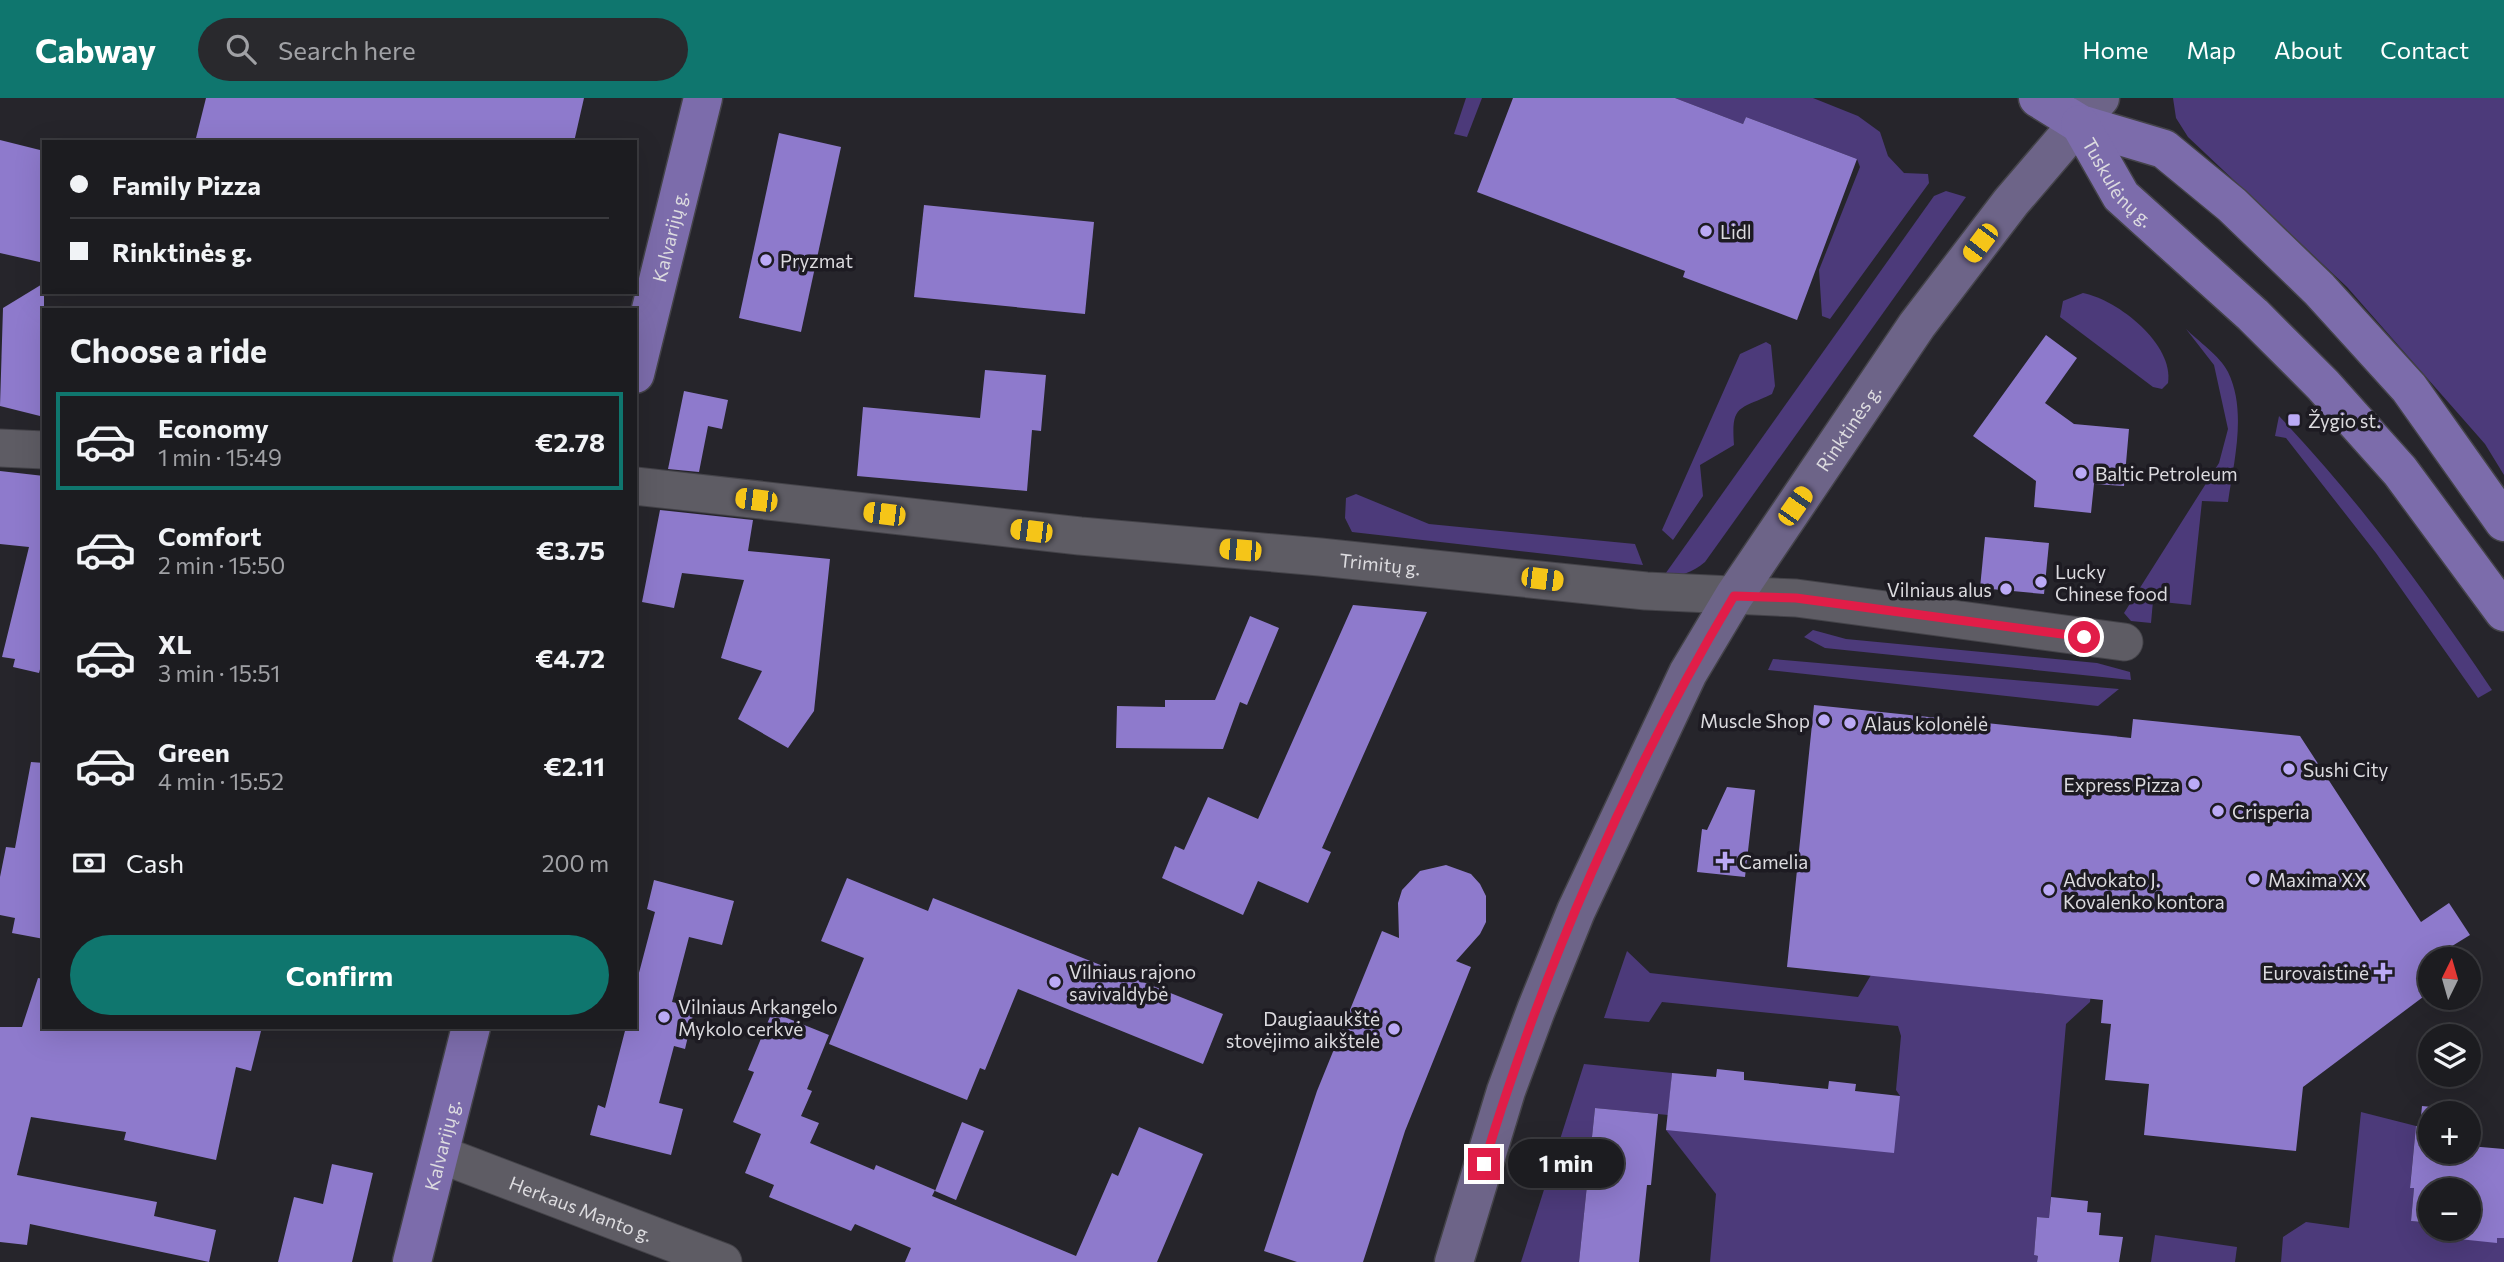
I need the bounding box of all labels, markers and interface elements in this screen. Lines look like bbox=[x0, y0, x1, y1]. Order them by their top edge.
search box bbox=[198, 18, 688, 81]
text: Cabway bbox=[35, 29, 156, 70]
icon: search bbox=[222, 30, 260, 68]
text: Search here bbox=[278, 34, 416, 65]
text: Home bbox=[2083, 35, 2149, 64]
text: Map bbox=[2187, 35, 2236, 64]
text: About bbox=[2274, 35, 2342, 64]
text: Contact bbox=[2380, 35, 2469, 64]
street label: Tuskulėnų g. bbox=[2079, 133, 2158, 231]
text: Family Pizza bbox=[112, 169, 261, 200]
street label: Kalvarijų g. bbox=[647, 188, 691, 284]
place label: Lidl bbox=[1720, 220, 1752, 243]
car bbox=[1959, 220, 2002, 266]
marker: Lidl bbox=[1698, 223, 1714, 239]
text: Rinktinės g. bbox=[112, 236, 252, 267]
place label: Pryzmat bbox=[780, 249, 853, 272]
marker: Pryzmat bbox=[758, 252, 774, 268]
text: Choose a ride bbox=[70, 330, 267, 370]
street label: Rinktinės g. bbox=[1810, 380, 1885, 475]
place label: Žygio st. bbox=[2308, 409, 2381, 432]
icon: car bbox=[74, 410, 137, 473]
text: Economy bbox=[158, 412, 269, 443]
marker: Žygio st. bbox=[2286, 412, 2302, 428]
text: €2.78 bbox=[535, 426, 605, 457]
text: 1 min · 15:49 bbox=[158, 443, 282, 471]
place label: Baltic Petroleum bbox=[2095, 462, 2238, 485]
marker: Baltic Petroleum bbox=[2073, 465, 2089, 481]
car bbox=[1775, 483, 1816, 529]
car bbox=[734, 487, 779, 513]
car bbox=[862, 501, 907, 527]
icon: car bbox=[74, 518, 137, 581]
car bbox=[1009, 518, 1054, 544]
text: Comfort bbox=[158, 520, 261, 551]
text: €3.75 bbox=[536, 534, 605, 565]
car bbox=[1219, 538, 1262, 562]
street label: Trimitų g. bbox=[1338, 548, 1422, 579]
text: 2 min · 15:50 bbox=[158, 551, 285, 579]
place label: Lucky Chinese food bbox=[2055, 560, 2168, 605]
car bbox=[1520, 566, 1565, 592]
marker: Lucky Chinese food bbox=[2033, 574, 2049, 590]
place label: Vilniaus alus bbox=[1887, 578, 1992, 601]
marker: Vilniaus alus bbox=[1998, 581, 2014, 597]
route start bbox=[2068, 621, 2100, 653]
icon: car bbox=[74, 626, 137, 689]
text: XL bbox=[158, 628, 192, 659]
text: €4.72 bbox=[535, 642, 605, 673]
text: 3 min · 15:51 bbox=[158, 659, 280, 687]
place label: Muscle Shop bbox=[1700, 709, 1810, 732]
marker: Muscle Shop bbox=[1816, 712, 1832, 728]
place label: Alaus kolonėlė bbox=[1864, 712, 1988, 735]
marker: Alaus kolonėlė bbox=[1842, 715, 1858, 731]
icon: car bbox=[74, 734, 137, 797]
text: Green bbox=[158, 736, 230, 767]
text: €2.11 bbox=[543, 750, 605, 781]
place label: Sushi City bbox=[2303, 758, 2388, 781]
marker: Sushi City bbox=[2281, 761, 2297, 777]
text: 4 min · 15:52 bbox=[158, 767, 284, 795]
place label: Express Pizza bbox=[2064, 773, 2180, 796]
marker: Express Pizza bbox=[2186, 776, 2202, 792]
place label: Crisperia bbox=[2232, 800, 2310, 823]
marker: Crisperia bbox=[2210, 803, 2226, 819]
icon: cash bbox=[70, 844, 108, 882]
text: Cash bbox=[126, 847, 184, 878]
text: 200 m bbox=[542, 849, 609, 877]
place label: Camelia bbox=[1739, 850, 1808, 873]
marker: Camelia bbox=[1717, 853, 1733, 869]
place label: Advokato J. Kovalenko kontora bbox=[2063, 868, 2225, 913]
place label: Maxima XX bbox=[2268, 868, 2367, 891]
marker: Maxima XX bbox=[2246, 871, 2262, 887]
marker: Advokato J. Kovalenko kontora bbox=[2041, 882, 2057, 898]
button: Confirm bbox=[70, 935, 609, 1015]
north arrow bbox=[2418, 947, 2482, 1010]
map controls bbox=[2418, 947, 2481, 1241]
place label: Vilniaus rajono savivaldybė bbox=[1069, 960, 1196, 1005]
place label: Eurovaistinė bbox=[2262, 961, 2369, 984]
marker: Eurovaistinė bbox=[2375, 964, 2391, 980]
marker: Vilniaus rajono savivaldybė bbox=[1047, 974, 1063, 990]
place label: Vilniaus Arkangelo Mykolo cerkvė bbox=[678, 995, 838, 1040]
place label: Daugiaaukštė stovėjimo aikštelė bbox=[1226, 1007, 1380, 1052]
marker: Vilniaus Arkangelo Mykolo cerkvė bbox=[656, 1009, 672, 1025]
marker: Daugiaaukštė stovėjimo aikštelė bbox=[1386, 1021, 1402, 1037]
button: layers bbox=[2418, 1024, 2481, 1087]
street label: Kalvarijų g. bbox=[419, 1097, 464, 1193]
button: + bbox=[2418, 1101, 2481, 1164]
callout: 1 min bbox=[1508, 1140, 1624, 1188]
route end bbox=[1468, 1148, 1500, 1180]
text: 1 min bbox=[1539, 1149, 1593, 1177]
street label: Herkaus Manto g. bbox=[506, 1170, 656, 1246]
button: − bbox=[2418, 1178, 2481, 1241]

